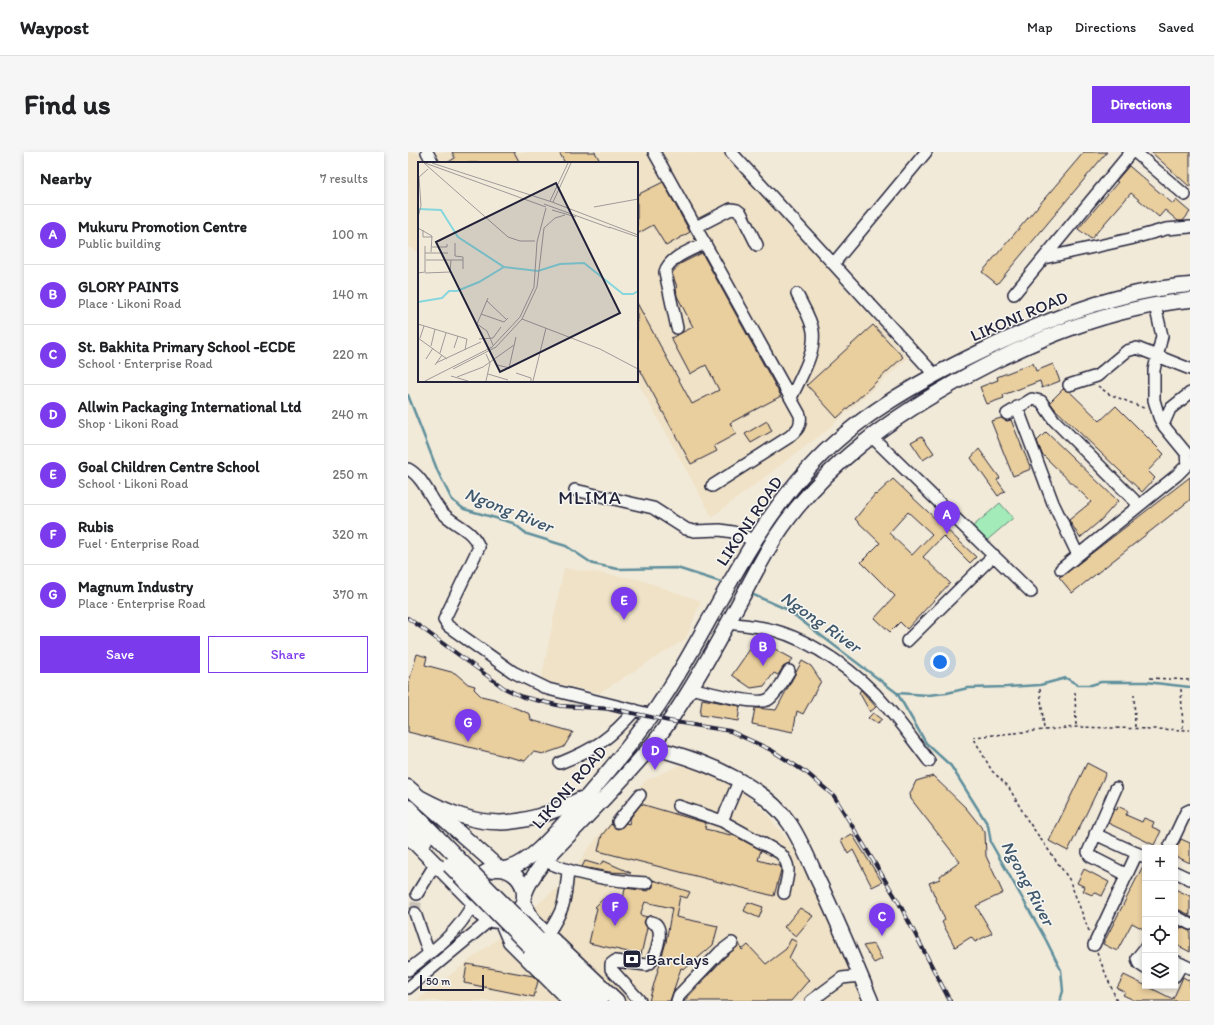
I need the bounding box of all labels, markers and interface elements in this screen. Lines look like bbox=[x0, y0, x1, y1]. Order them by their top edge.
text: Waypost bbox=[20, 16, 89, 39]
text: Map bbox=[1027, 19, 1053, 36]
text: Directions bbox=[1075, 19, 1136, 36]
text: Saved bbox=[1158, 19, 1194, 36]
button: Directions bbox=[1092, 86, 1190, 123]
text: Find us bbox=[24, 87, 111, 121]
inset map bbox=[418, 162, 638, 382]
text: Nearby bbox=[40, 168, 92, 188]
text: 7 results bbox=[320, 171, 368, 186]
text: Mukuru Promotion Centre bbox=[78, 218, 247, 236]
text: A bbox=[49, 227, 57, 242]
text: 100 m bbox=[332, 227, 368, 242]
text: Public building bbox=[78, 236, 161, 251]
text: GLORY PAINTS bbox=[78, 278, 179, 296]
street label: LIKONI ROAD bbox=[967, 286, 1071, 345]
text: B bbox=[49, 287, 57, 302]
text: 140 m bbox=[332, 287, 368, 302]
text: Place · Likoni Road bbox=[78, 296, 181, 311]
text: St. Bakhita Primary School -ECDE bbox=[78, 338, 295, 356]
text: C bbox=[49, 347, 57, 362]
text: 220 m bbox=[332, 347, 368, 362]
text: School · Enterprise Road bbox=[78, 356, 213, 371]
text: Allwin Packaging International Ltd bbox=[78, 398, 302, 416]
text: D bbox=[49, 407, 57, 422]
text: 240 m bbox=[331, 407, 368, 422]
text: Shop · Likoni Road bbox=[78, 416, 179, 431]
text: Goal Children Centre School bbox=[78, 458, 259, 476]
text: E bbox=[49, 467, 57, 482]
text: 250 m bbox=[332, 467, 368, 482]
street label: LIKONI ROAD bbox=[712, 472, 786, 570]
text: School · Likoni Road bbox=[78, 476, 188, 491]
water label: Ngong River bbox=[462, 482, 558, 538]
district label: MLIMA bbox=[558, 486, 622, 509]
pin: A bbox=[934, 501, 960, 534]
text: Rubis bbox=[78, 518, 114, 536]
text: F bbox=[50, 527, 56, 542]
text: 320 m bbox=[332, 527, 368, 542]
text: Fuel · Enterprise Road bbox=[78, 536, 199, 551]
text: Magnum Industry bbox=[78, 578, 193, 596]
water label: Ngong River bbox=[777, 586, 867, 659]
text: G bbox=[49, 587, 57, 602]
text: 370 m bbox=[333, 587, 368, 602]
pin: E bbox=[611, 587, 637, 620]
text: Place · Enterprise Road bbox=[78, 596, 206, 611]
pin: B bbox=[750, 633, 776, 666]
button: Save bbox=[40, 636, 200, 673]
button: Share bbox=[208, 636, 368, 673]
your location bbox=[930, 652, 950, 672]
pin: G bbox=[455, 709, 481, 742]
pin: D bbox=[642, 737, 668, 770]
street label: LIKONI ROAD bbox=[527, 741, 611, 833]
water label: Ngong River bbox=[996, 837, 1061, 931]
map controls bbox=[1142, 845, 1178, 989]
button: + bbox=[1142, 845, 1178, 881]
button: − bbox=[1142, 881, 1178, 917]
pin: F bbox=[602, 893, 628, 926]
pin: C bbox=[869, 903, 895, 936]
button: locate bbox=[1142, 917, 1178, 953]
bank icon: Barclays bbox=[621, 948, 643, 970]
place label: Barclays bbox=[646, 949, 709, 969]
button: layers bbox=[1142, 953, 1178, 989]
scale bar bbox=[420, 973, 484, 992]
text: 50 m bbox=[426, 975, 450, 988]

